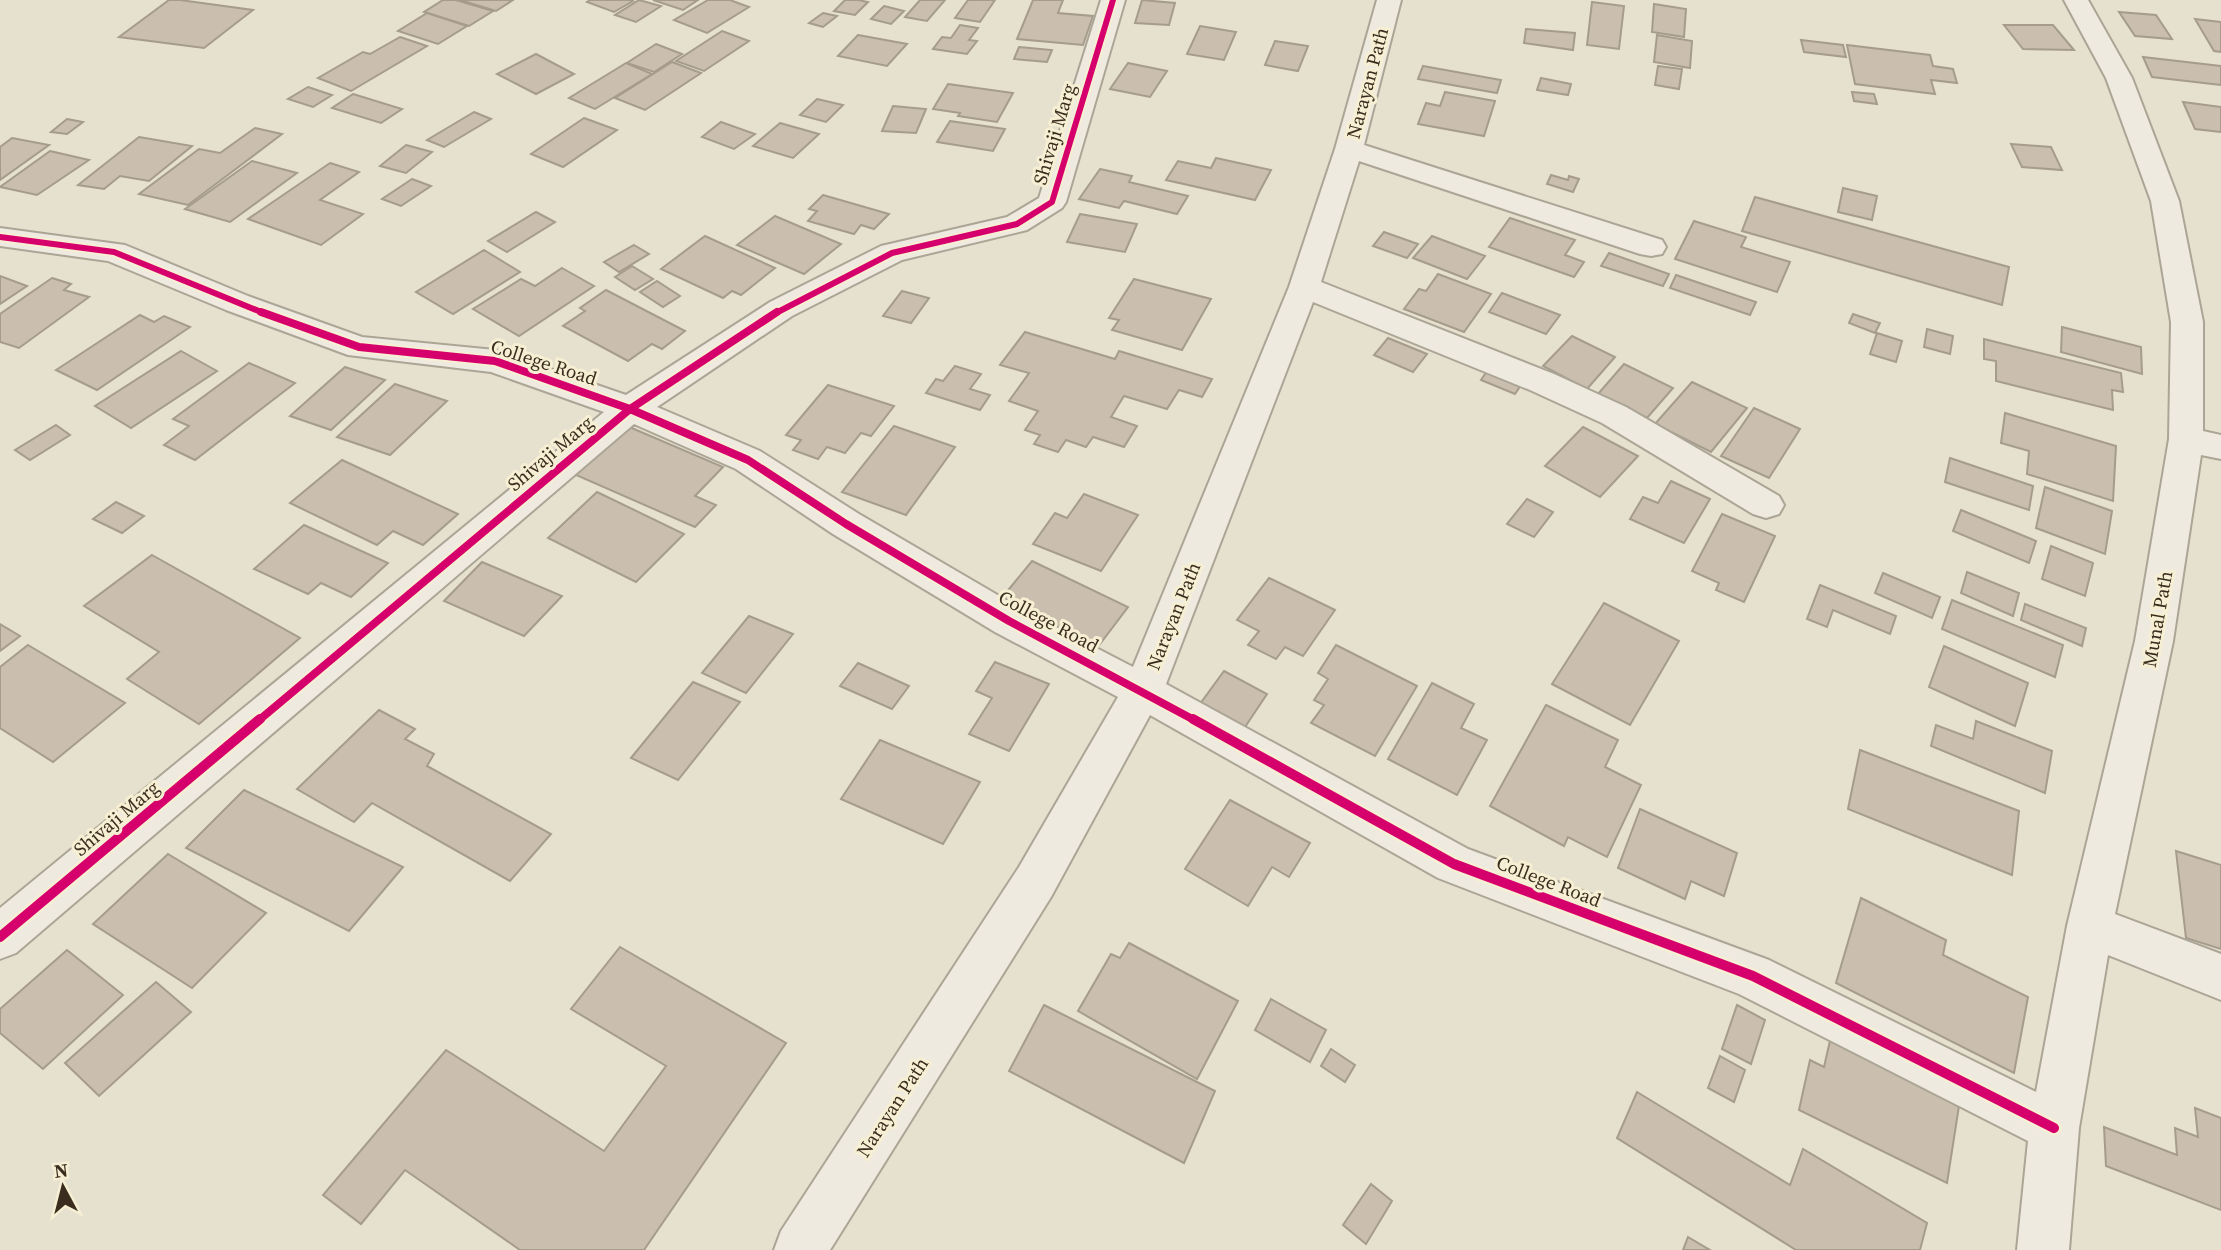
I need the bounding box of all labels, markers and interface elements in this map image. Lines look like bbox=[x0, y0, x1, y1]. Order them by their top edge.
street label: Narayan Path bbox=[1340, 25, 1394, 141]
street label: Shivaji Marg bbox=[1026, 80, 1082, 188]
street label: College Road bbox=[488, 333, 601, 391]
street label: Shivaji Marg bbox=[502, 409, 599, 497]
street label: Narayan Path bbox=[1140, 558, 1206, 674]
street label: Munal Path bbox=[2136, 569, 2178, 669]
street label: College Road bbox=[994, 584, 1104, 658]
street label: Shivaji Marg bbox=[68, 774, 165, 862]
street label: College Road bbox=[1493, 849, 1605, 913]
street label: Narayan Path bbox=[850, 1052, 934, 1162]
north arrow bbox=[28, 1152, 98, 1222]
text: N bbox=[52, 1156, 70, 1184]

